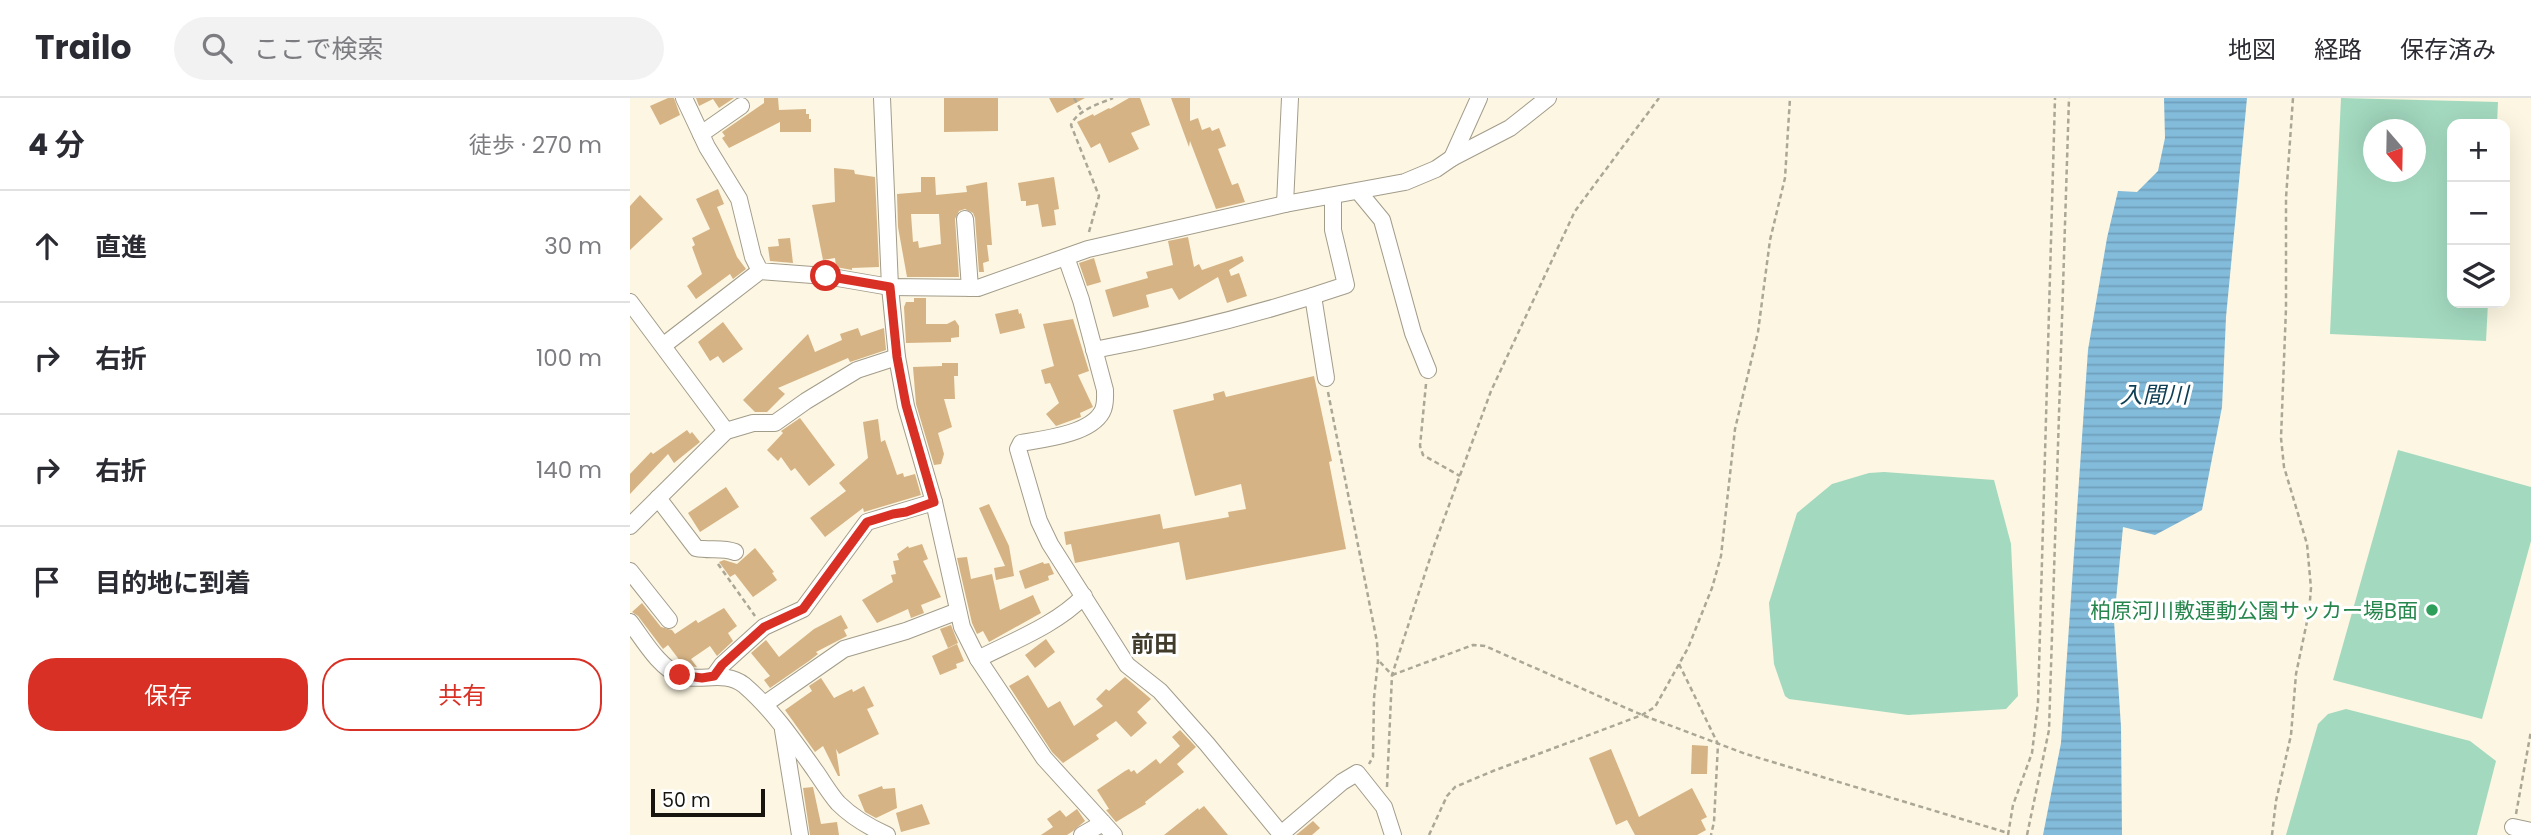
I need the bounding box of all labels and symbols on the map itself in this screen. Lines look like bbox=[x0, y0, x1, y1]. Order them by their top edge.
north arrow bbox=[2363, 119, 2426, 182]
route start bbox=[810, 260, 841, 291]
water label: 入間川 bbox=[2120, 379, 2192, 411]
place label: 柏原河川敷運動公園サッカー場B面 bbox=[2090, 596, 2418, 625]
marker: 柏原河川敷運動公園サッカー場B面 bbox=[2424, 602, 2440, 618]
district label: 前田 bbox=[1131, 628, 1177, 660]
route end bbox=[664, 659, 695, 690]
scale bar bbox=[651, 786, 765, 818]

